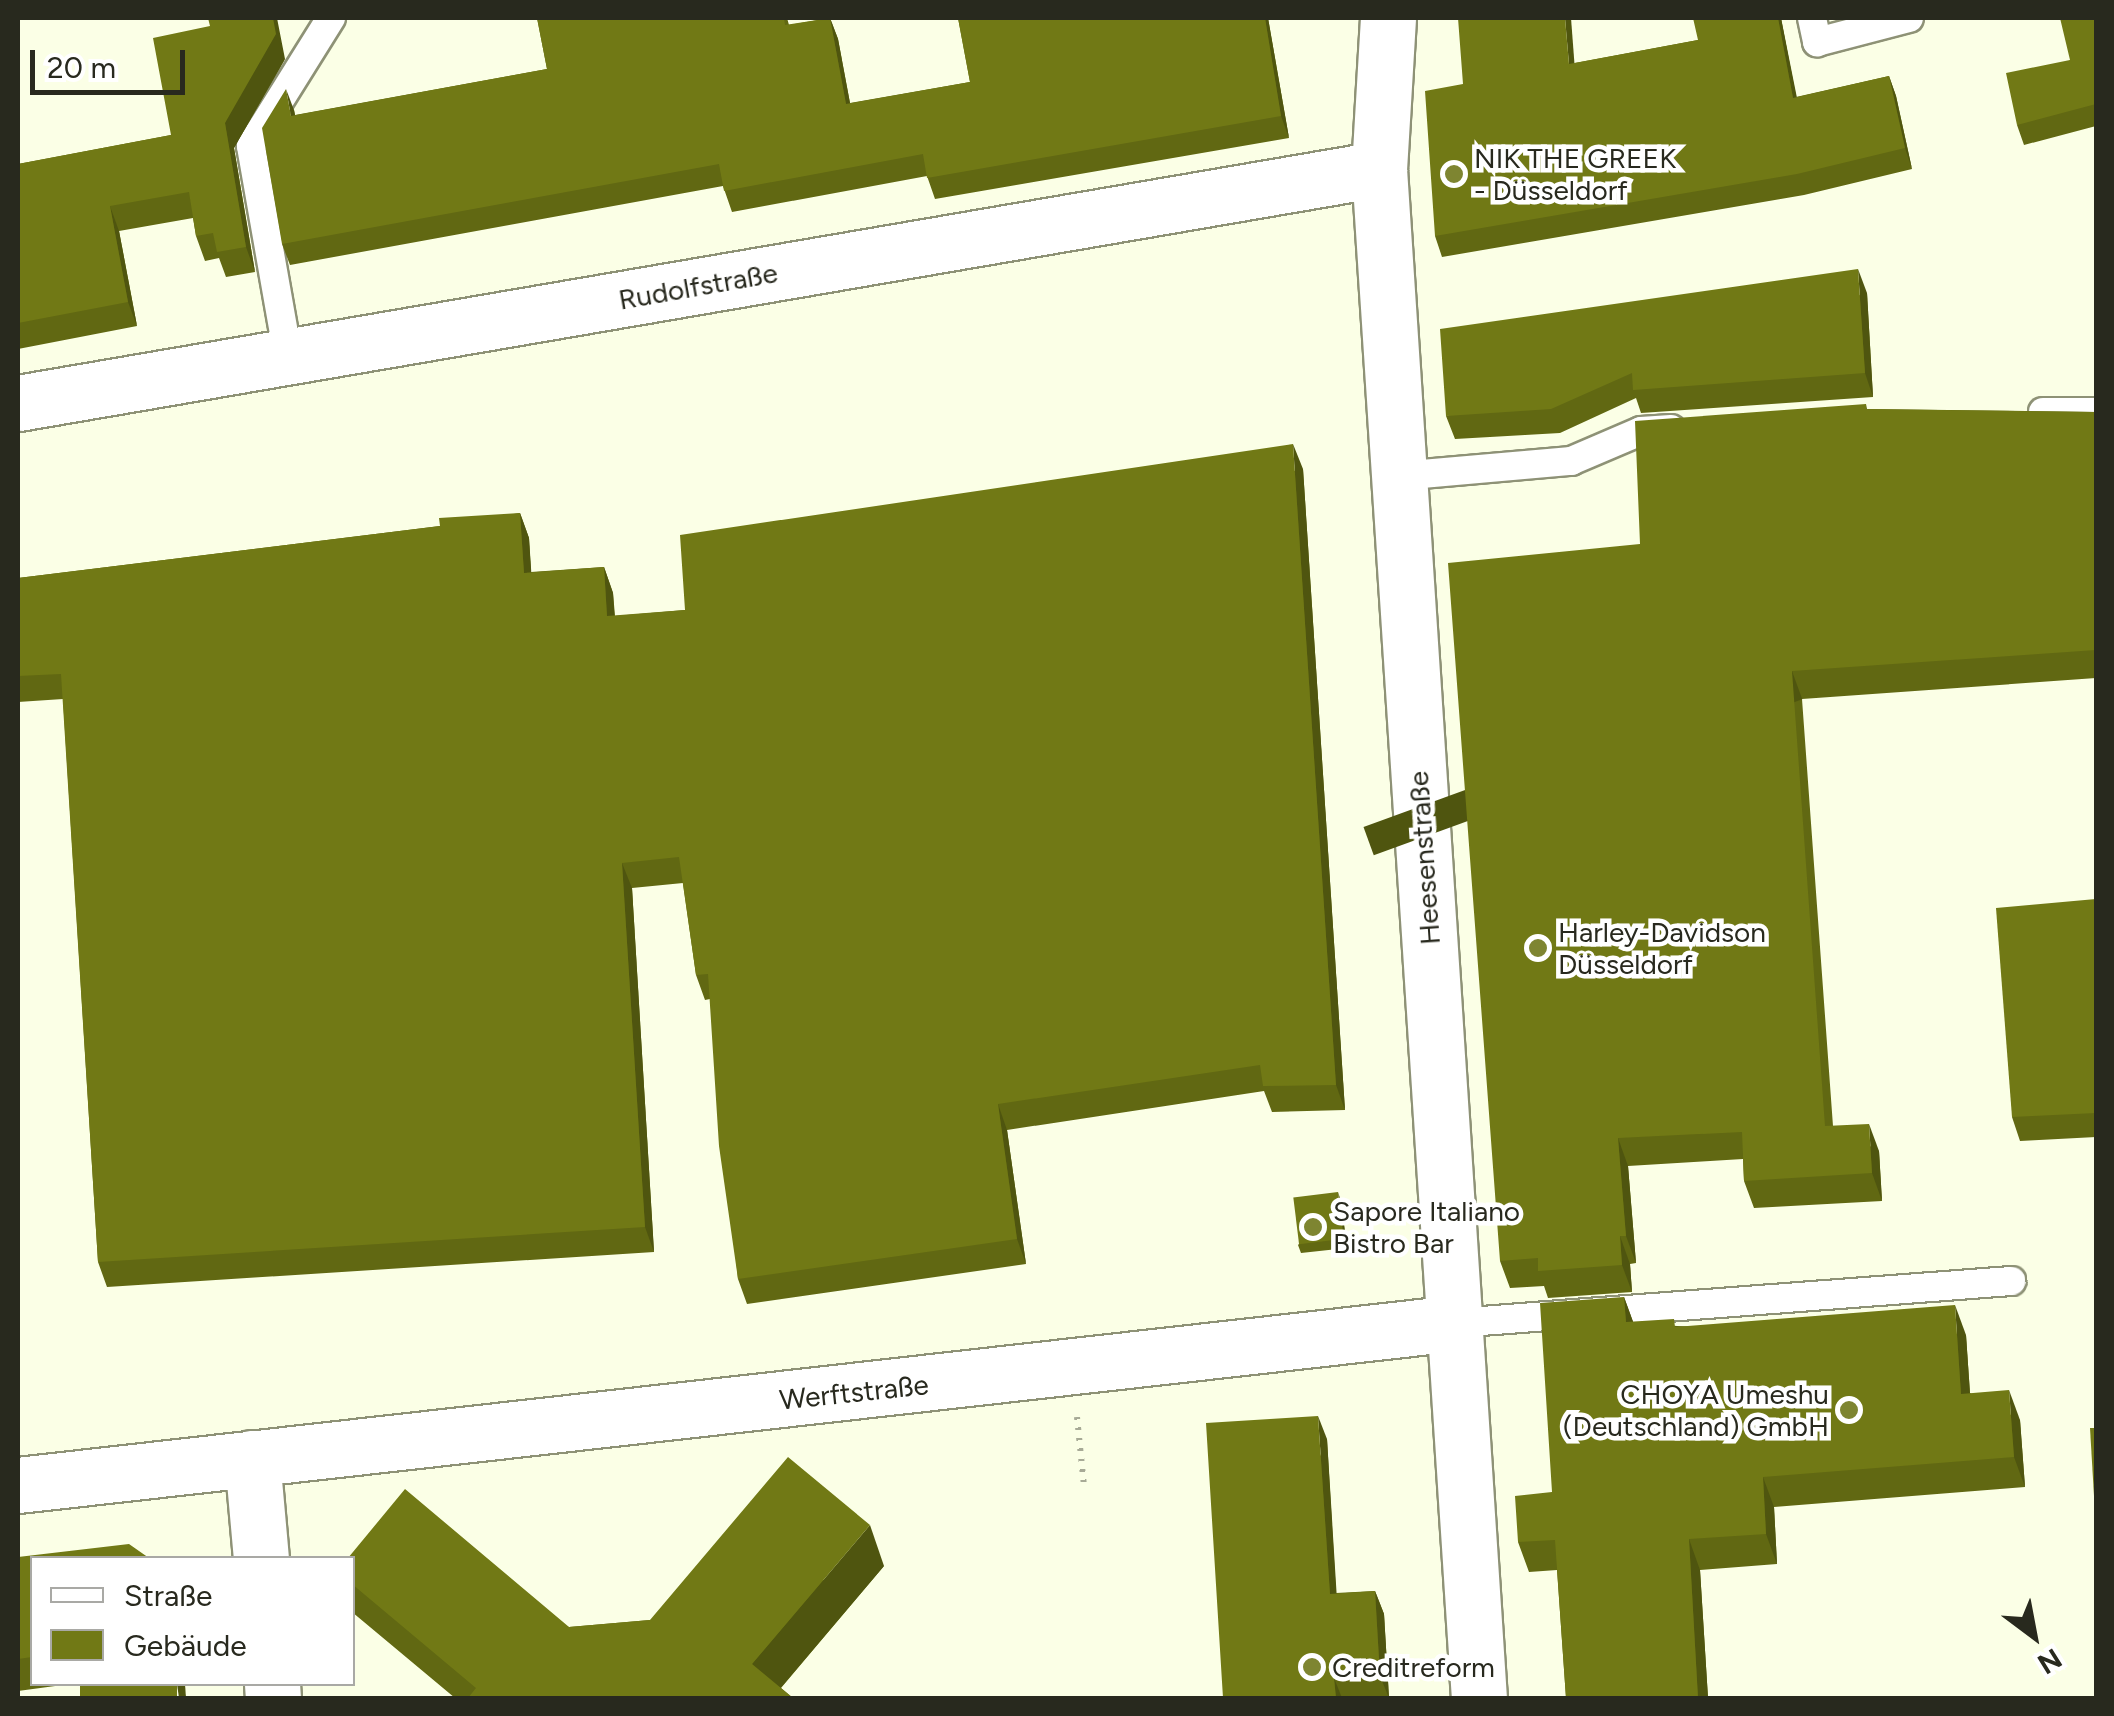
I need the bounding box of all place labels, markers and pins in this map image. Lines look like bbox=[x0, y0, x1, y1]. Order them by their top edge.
place label: NIK THE GREEK - Düsseldorf bbox=[1474, 141, 1676, 207]
marker: NIK THE GREEK - Düsseldorf bbox=[1443, 163, 1465, 185]
place label: Harley-Davidson Düsseldorf bbox=[1558, 915, 1766, 981]
marker: Harley-Davidson Düsseldorf bbox=[1527, 937, 1549, 959]
place label: Sapore Italiano Bistro Bar bbox=[1333, 1194, 1520, 1260]
marker: Sapore Italiano Bistro Bar bbox=[1302, 1216, 1324, 1238]
place label: CHOYA Umeshu (Deutschland) GmbH bbox=[1563, 1377, 1829, 1443]
marker: CHOYA Umeshu (Deutschland) GmbH bbox=[1838, 1399, 1860, 1421]
place label: Creditreform bbox=[1332, 1650, 1495, 1684]
marker: Creditreform bbox=[1301, 1656, 1323, 1678]

